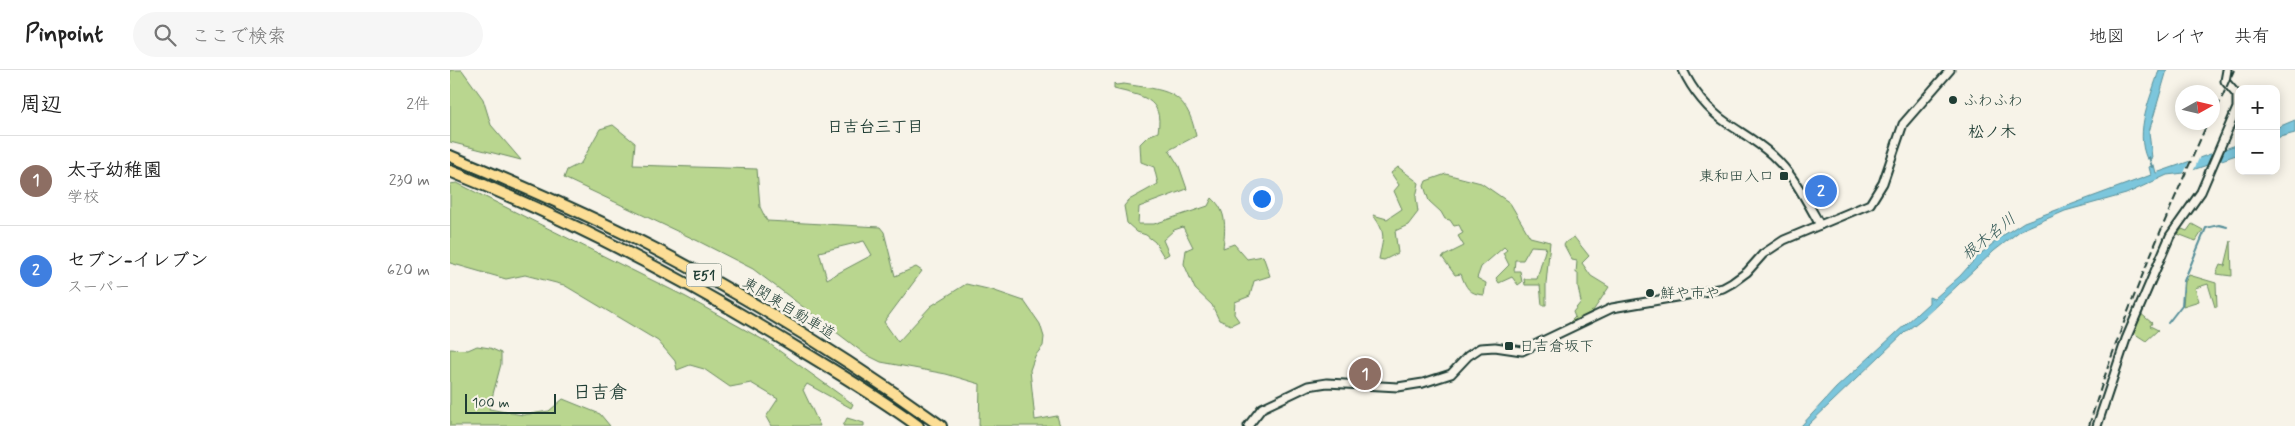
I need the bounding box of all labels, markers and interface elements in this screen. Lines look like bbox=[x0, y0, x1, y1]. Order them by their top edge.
search box bbox=[133, 12, 483, 57]
text: Pinpoint bbox=[25, 19, 103, 50]
icon: search bbox=[151, 21, 179, 49]
text: ここで検索 bbox=[191, 24, 286, 49]
text: 地図 bbox=[2089, 25, 2125, 49]
text: レイヤ bbox=[2153, 25, 2206, 49]
text: 共有 bbox=[2234, 25, 2270, 49]
north arrow bbox=[2175, 85, 2220, 130]
map controls bbox=[2235, 85, 2280, 175]
button: + bbox=[2235, 85, 2280, 130]
text: 周辺 bbox=[20, 91, 62, 119]
place label: ふわふわ bbox=[1963, 91, 2023, 111]
text: 2件 bbox=[406, 94, 430, 115]
marker: ふわふわ bbox=[1947, 94, 1959, 106]
district label: 日吉台三丁目 bbox=[827, 117, 923, 138]
district label: 松ノ木 bbox=[1968, 122, 2016, 143]
button: − bbox=[2235, 130, 2280, 175]
text: 太子幼稚園 bbox=[67, 158, 162, 183]
place label: 東和田入口 bbox=[1699, 167, 1774, 187]
text: 1 bbox=[32, 170, 40, 191]
text: 230 m bbox=[389, 170, 430, 191]
marker: 東和田入口 bbox=[1778, 170, 1790, 182]
pin: 2 bbox=[1805, 172, 1837, 210]
your location bbox=[1249, 186, 1275, 212]
text: 学校 bbox=[67, 187, 99, 208]
water label: 根木名川 bbox=[1957, 209, 2020, 265]
text: セブン-イレブン bbox=[67, 248, 209, 273]
text: 2 bbox=[32, 260, 40, 281]
text: 620 m bbox=[387, 260, 430, 281]
road number: E51 bbox=[686, 264, 722, 286]
street label: 東関東自動車道 bbox=[738, 273, 839, 344]
text: スーパー bbox=[67, 277, 130, 298]
place label: 鮮や市や bbox=[1660, 284, 1720, 304]
marker: 鮮や市や bbox=[1644, 287, 1656, 299]
place label: 日吉倉坂下 bbox=[1519, 337, 1594, 357]
marker: 日吉倉坂下 bbox=[1503, 340, 1515, 352]
pin: 1 bbox=[1349, 355, 1381, 393]
district label: 日吉倉 bbox=[573, 381, 627, 405]
scale bar bbox=[465, 391, 556, 414]
text: 100 m bbox=[472, 394, 510, 412]

